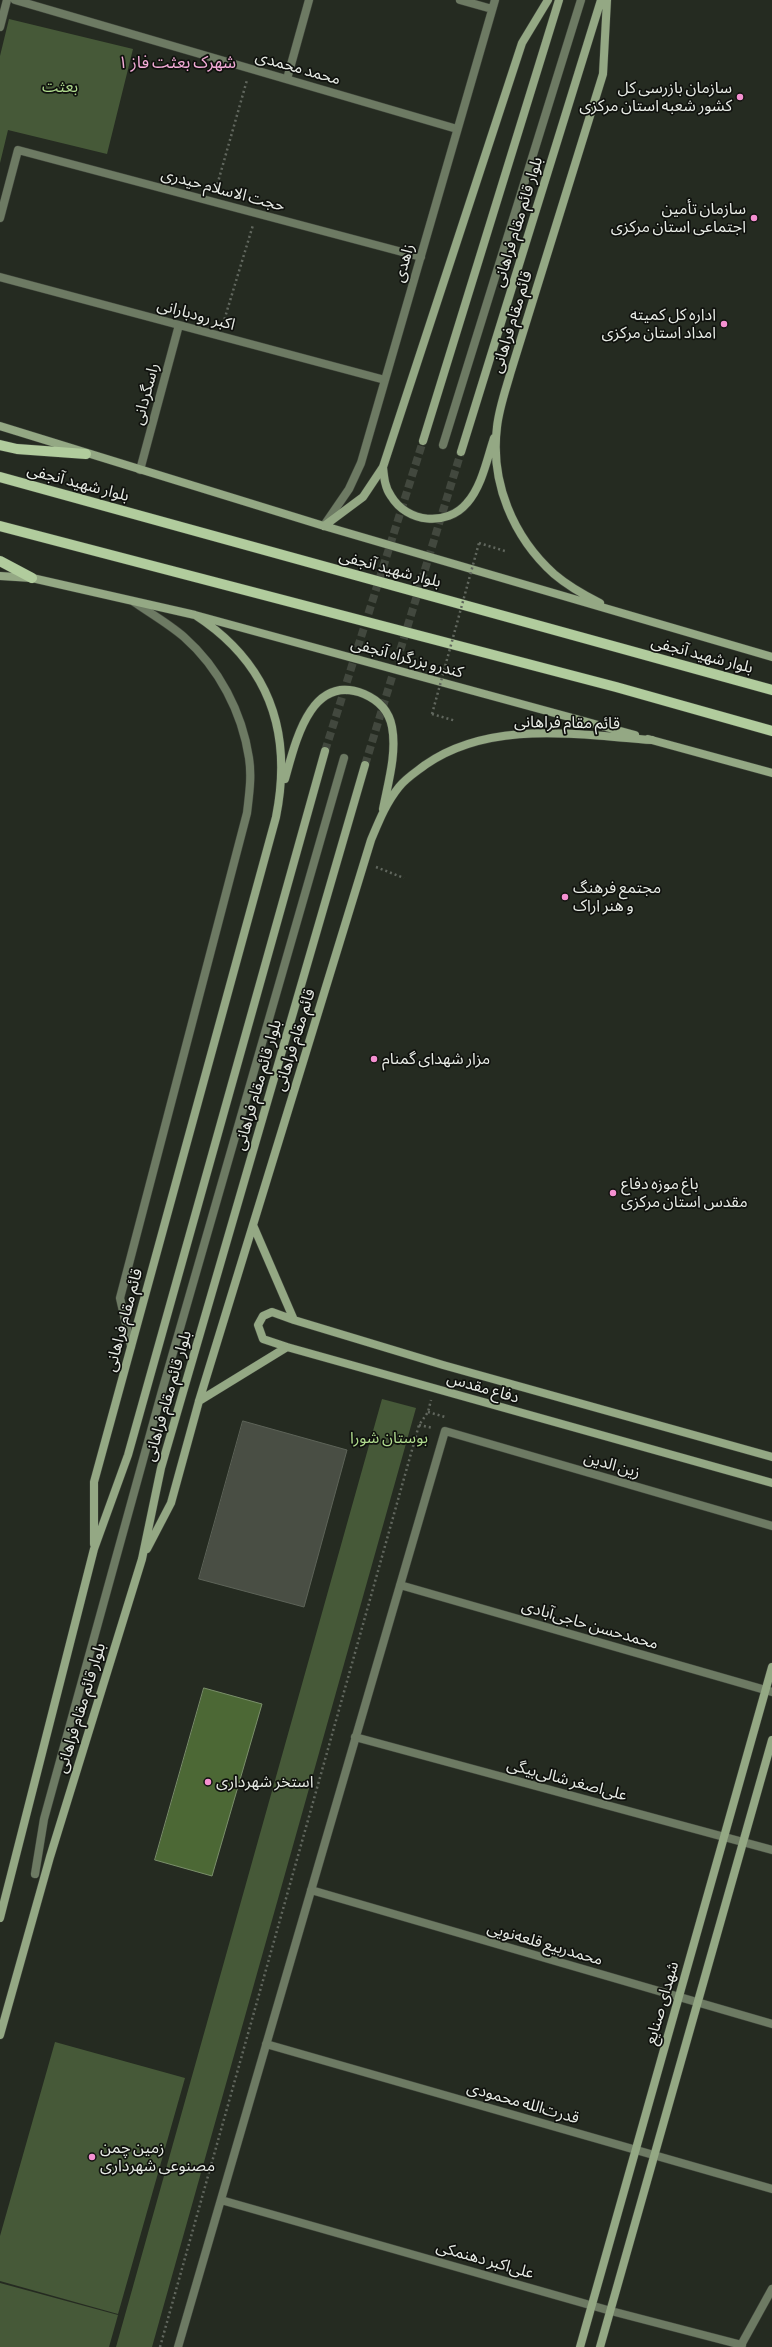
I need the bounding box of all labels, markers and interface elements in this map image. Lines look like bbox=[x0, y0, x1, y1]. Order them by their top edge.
street label: محمد محمدی bbox=[253, 47, 343, 89]
district label: شهرک بعثت فاز ۱ bbox=[118, 53, 236, 73]
park label: بعثت bbox=[42, 77, 78, 97]
place label: سازمان بازرسی کل کشور شعبه استان مرکزی bbox=[579, 78, 732, 116]
marker: سازمان بازرسی کل کشور شعبه استان مرکزی bbox=[735, 92, 745, 102]
street label: بلوار قائم مقام فراهانی bbox=[489, 155, 547, 289]
street label: حجت الاسلام حیدری bbox=[159, 164, 287, 216]
place label: سازمان تأمین اجتماعی استان مرکزی bbox=[611, 199, 746, 237]
marker: سازمان تأمین اجتماعی استان مرکزی bbox=[749, 213, 759, 223]
street label: زاهدی bbox=[389, 242, 419, 284]
street label: قائم مقام فراهانی bbox=[487, 269, 537, 375]
street label: اکبر رودبارانی bbox=[155, 295, 237, 335]
place label: اداره کل کمیته امداد استان مرکزی bbox=[601, 305, 716, 343]
marker: اداره کل کمیته امداد استان مرکزی bbox=[719, 319, 729, 329]
street label: راسگردانی bbox=[129, 361, 163, 427]
street label: بلوار شهید آنجفی bbox=[25, 460, 131, 506]
street label: بلوار شهید آنجفی bbox=[337, 546, 443, 592]
street label: بلوار شهید آنجفی bbox=[649, 632, 755, 678]
street label: کندرو بزرگراه آنجفی bbox=[349, 634, 465, 682]
street label: قائم مقام فراهانی bbox=[514, 712, 620, 734]
place label: مجتمع فرهنگ و هنر اراک bbox=[573, 878, 661, 916]
marker: مجتمع فرهنگ و هنر اراک bbox=[560, 892, 570, 902]
street label: قائم مقام فراهانی bbox=[270, 987, 320, 1093]
street label: بلوار قائم مقام فراهانی bbox=[230, 1018, 286, 1152]
place label: مزار شهدای گمنام bbox=[382, 1049, 490, 1069]
marker: مزار شهدای گمنام bbox=[369, 1054, 379, 1064]
place label: باغ موزه دفاع مقدس استان مرکزی bbox=[621, 1174, 748, 1212]
marker: باغ موزه دفاع مقدس استان مرکزی bbox=[608, 1188, 618, 1198]
street label: قائم مقام فراهانی bbox=[101, 1266, 147, 1374]
street label: بلوار قائم مقام فراهانی bbox=[140, 1329, 196, 1463]
street label: دفاع مقدس bbox=[445, 1369, 521, 1407]
park label: بوستان شورا bbox=[350, 1428, 428, 1448]
street label: زین الدین bbox=[582, 1448, 642, 1482]
street label: محمدحسن حاجی‌آبادی bbox=[519, 1596, 661, 1654]
street label: بلوار قائم مقام فراهانی bbox=[52, 1641, 110, 1775]
street label: علی‌اصغر شالی‌بیگی bbox=[505, 1755, 629, 1805]
place label: استخر شهرداری bbox=[216, 1772, 313, 1792]
marker: استخر شهرداری bbox=[203, 1777, 213, 1787]
street label: محمدربیع قلعه‌نویی bbox=[485, 1918, 605, 1970]
street label: شهدای صنایع bbox=[641, 1959, 683, 2047]
street label: قدرت‌الله محمودی bbox=[465, 2078, 581, 2128]
place label: زمین چمن مصنوعی شهرداری bbox=[100, 2138, 215, 2176]
marker: زمین چمن مصنوعی شهرداری bbox=[87, 2152, 97, 2162]
street label: علی‌اکبر دهنمکی bbox=[434, 2237, 536, 2283]

